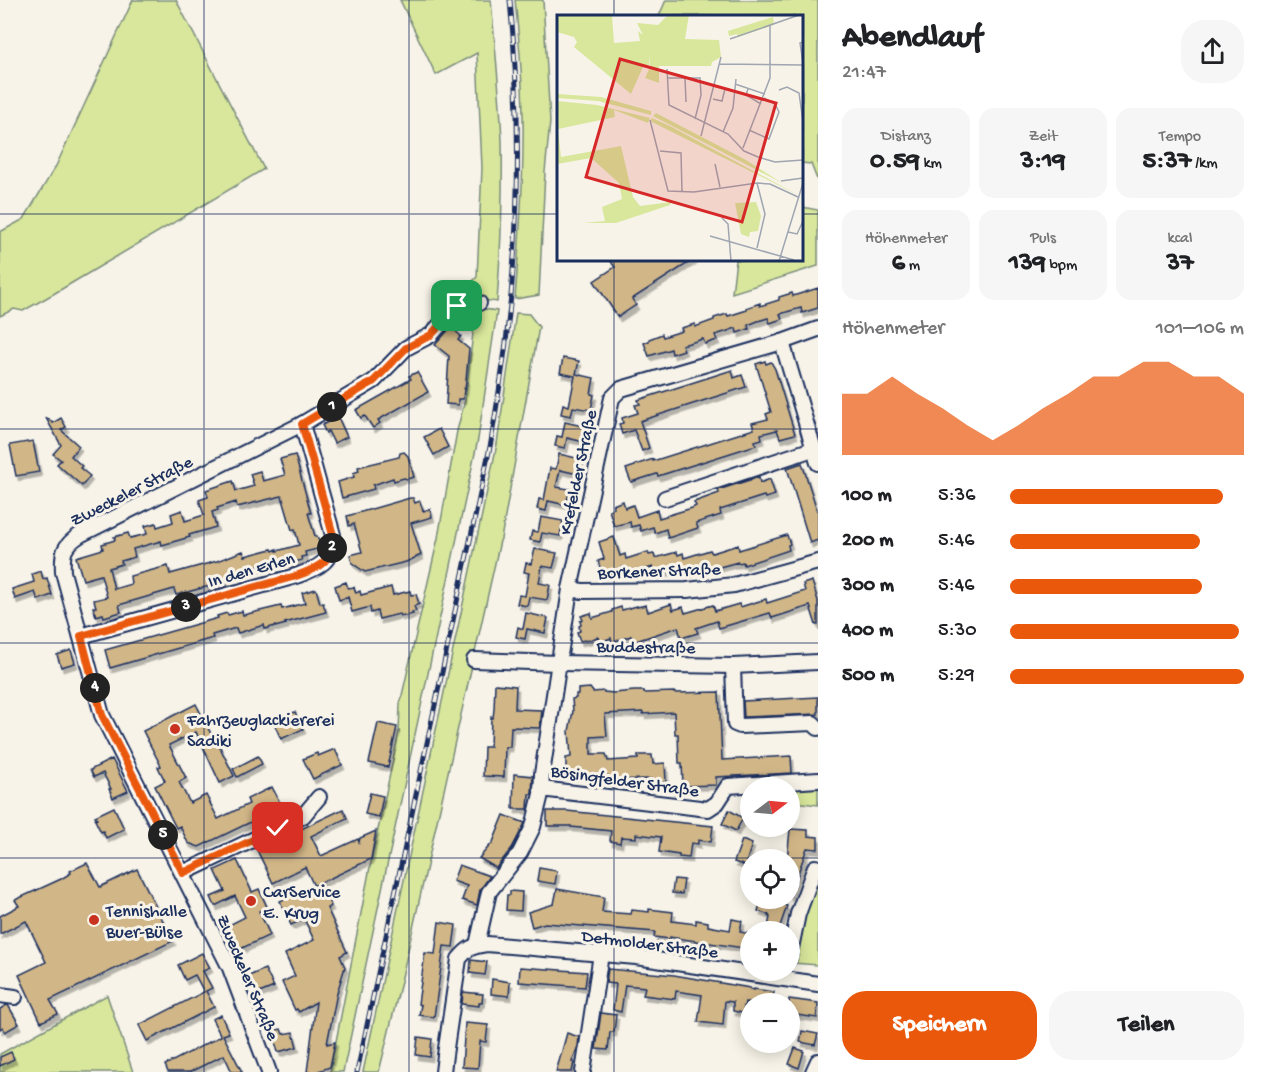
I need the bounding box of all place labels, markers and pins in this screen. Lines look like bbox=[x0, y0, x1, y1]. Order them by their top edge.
pin bbox=[431, 280, 482, 331]
pin: 1 bbox=[317, 392, 347, 422]
pin: 2 bbox=[317, 533, 347, 563]
pin: 3 bbox=[171, 592, 201, 622]
pin: 4 bbox=[80, 673, 110, 703]
place label: Fahrzeuglackiererei Sadiki bbox=[186, 711, 335, 753]
marker: Fahrzeuglackiererei Sadiki bbox=[168, 722, 182, 736]
pin bbox=[252, 802, 303, 853]
pin: 5 bbox=[148, 820, 178, 850]
place label: CarService E. Krug bbox=[263, 883, 341, 925]
marker: CarService E. Krug bbox=[244, 894, 258, 908]
place label: Tennishalle Buer-Bülse bbox=[105, 902, 187, 944]
marker: Tennishalle Buer-Bülse bbox=[87, 913, 101, 927]

